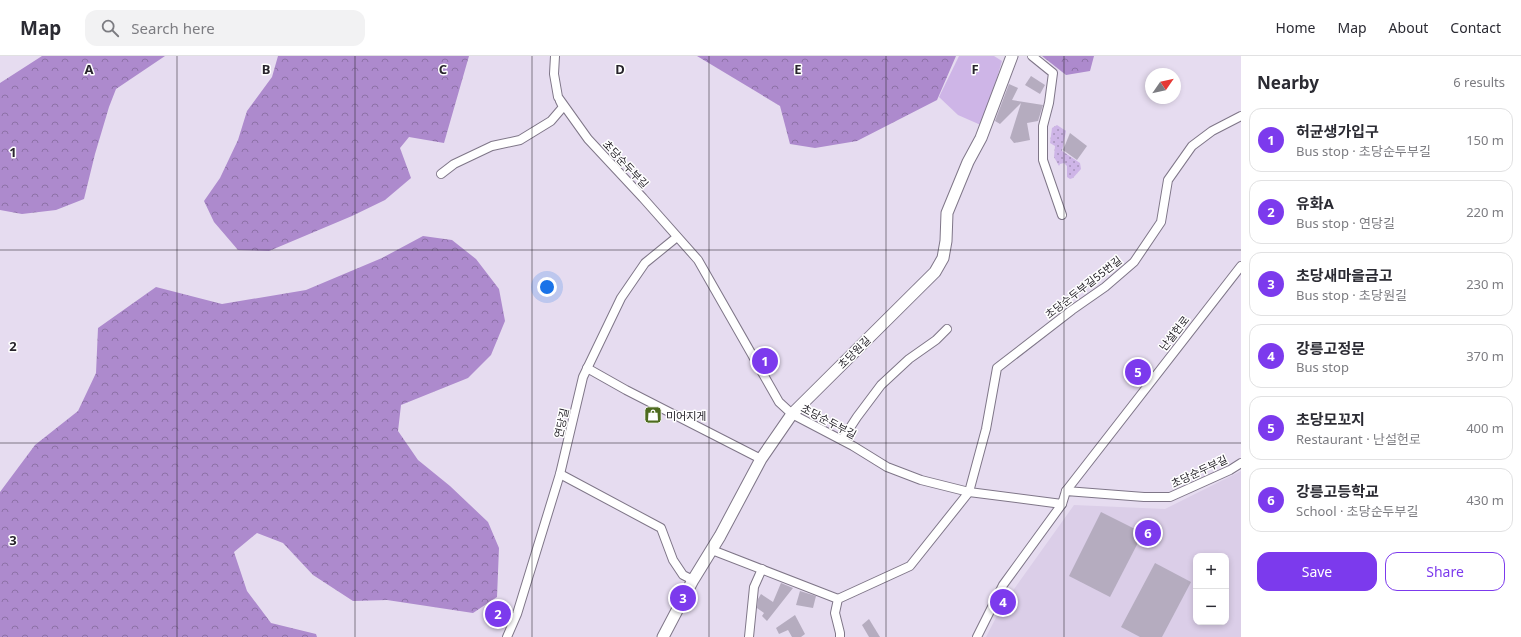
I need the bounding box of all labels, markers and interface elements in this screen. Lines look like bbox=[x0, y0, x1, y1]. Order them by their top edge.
search box bbox=[85, 10, 365, 46]
text: Map bbox=[20, 15, 61, 41]
icon: search bbox=[99, 17, 121, 39]
text: Search here bbox=[131, 18, 215, 38]
text: Home bbox=[1276, 18, 1315, 37]
text: Map bbox=[1337, 18, 1367, 37]
text: About bbox=[1389, 18, 1428, 37]
text: Contact bbox=[1450, 18, 1501, 37]
text: A bbox=[85, 60, 94, 78]
text: B bbox=[262, 60, 270, 78]
text: C bbox=[439, 60, 447, 78]
text: D bbox=[615, 60, 625, 78]
text: E bbox=[794, 60, 802, 78]
text: F bbox=[971, 60, 979, 78]
north arrow bbox=[1145, 68, 1181, 104]
text: Nearby bbox=[1257, 71, 1319, 94]
text: 6 results bbox=[1453, 73, 1505, 91]
text: 허균생가입구 bbox=[1296, 121, 1379, 141]
text: 1 bbox=[1267, 131, 1275, 149]
text: 150 m bbox=[1466, 131, 1504, 149]
street label: 초당순두부길 bbox=[600, 137, 652, 191]
text: Bus stop · 초당순두부길 bbox=[1296, 142, 1431, 160]
text: 1 bbox=[9, 143, 17, 161]
text: 유화A bbox=[1296, 193, 1334, 213]
text: 2 bbox=[1267, 203, 1275, 221]
text: 220 m bbox=[1466, 203, 1504, 221]
text: Bus stop · 연당길 bbox=[1296, 214, 1395, 232]
street label: 초당순두부길55번길 bbox=[1042, 252, 1124, 322]
text: 초당새마을금고 bbox=[1296, 265, 1393, 285]
text: 3 bbox=[1267, 275, 1275, 293]
text: 230 m bbox=[1466, 275, 1504, 293]
your location bbox=[537, 277, 557, 297]
text: Bus stop · 초당원길 bbox=[1296, 286, 1407, 304]
street label: 난설헌로 bbox=[1156, 312, 1192, 354]
street label: 초당원길 bbox=[834, 332, 874, 372]
text: 2 bbox=[9, 337, 17, 355]
text: 강릉고정문 bbox=[1296, 338, 1365, 358]
pin: 1 bbox=[752, 346, 778, 376]
text: 4 bbox=[1267, 347, 1275, 365]
text: 370 m bbox=[1466, 347, 1504, 365]
pin: 5 bbox=[1125, 357, 1151, 387]
text: Bus stop bbox=[1296, 358, 1349, 376]
street label: 초당순두부길 bbox=[799, 400, 859, 442]
shop icon: 미어지게 bbox=[643, 405, 663, 425]
street label: 연당길 bbox=[550, 407, 572, 439]
place label: 미어지게 bbox=[666, 408, 706, 423]
text: 초당모꼬지 bbox=[1296, 409, 1365, 429]
text: 5 bbox=[1267, 419, 1275, 437]
text: 400 m bbox=[1466, 419, 1504, 437]
text: Restaurant · 난설헌로 bbox=[1296, 430, 1421, 448]
street label: 초당순두부길 bbox=[1168, 451, 1230, 491]
text: 강릉고등학교 bbox=[1296, 481, 1379, 501]
text: 6 bbox=[1267, 491, 1275, 509]
text: 430 m bbox=[1466, 491, 1504, 509]
text: School · 초당순두부길 bbox=[1296, 502, 1419, 520]
pin: 6 bbox=[1135, 518, 1161, 548]
text: 3 bbox=[9, 531, 17, 549]
button: Save bbox=[1257, 552, 1377, 591]
button: Share bbox=[1385, 552, 1505, 591]
map controls bbox=[1193, 553, 1229, 625]
button: + bbox=[1193, 553, 1229, 589]
pin: 3 bbox=[670, 583, 696, 613]
pin: 4 bbox=[990, 587, 1016, 617]
button: − bbox=[1193, 589, 1229, 625]
pin: 2 bbox=[485, 599, 511, 629]

